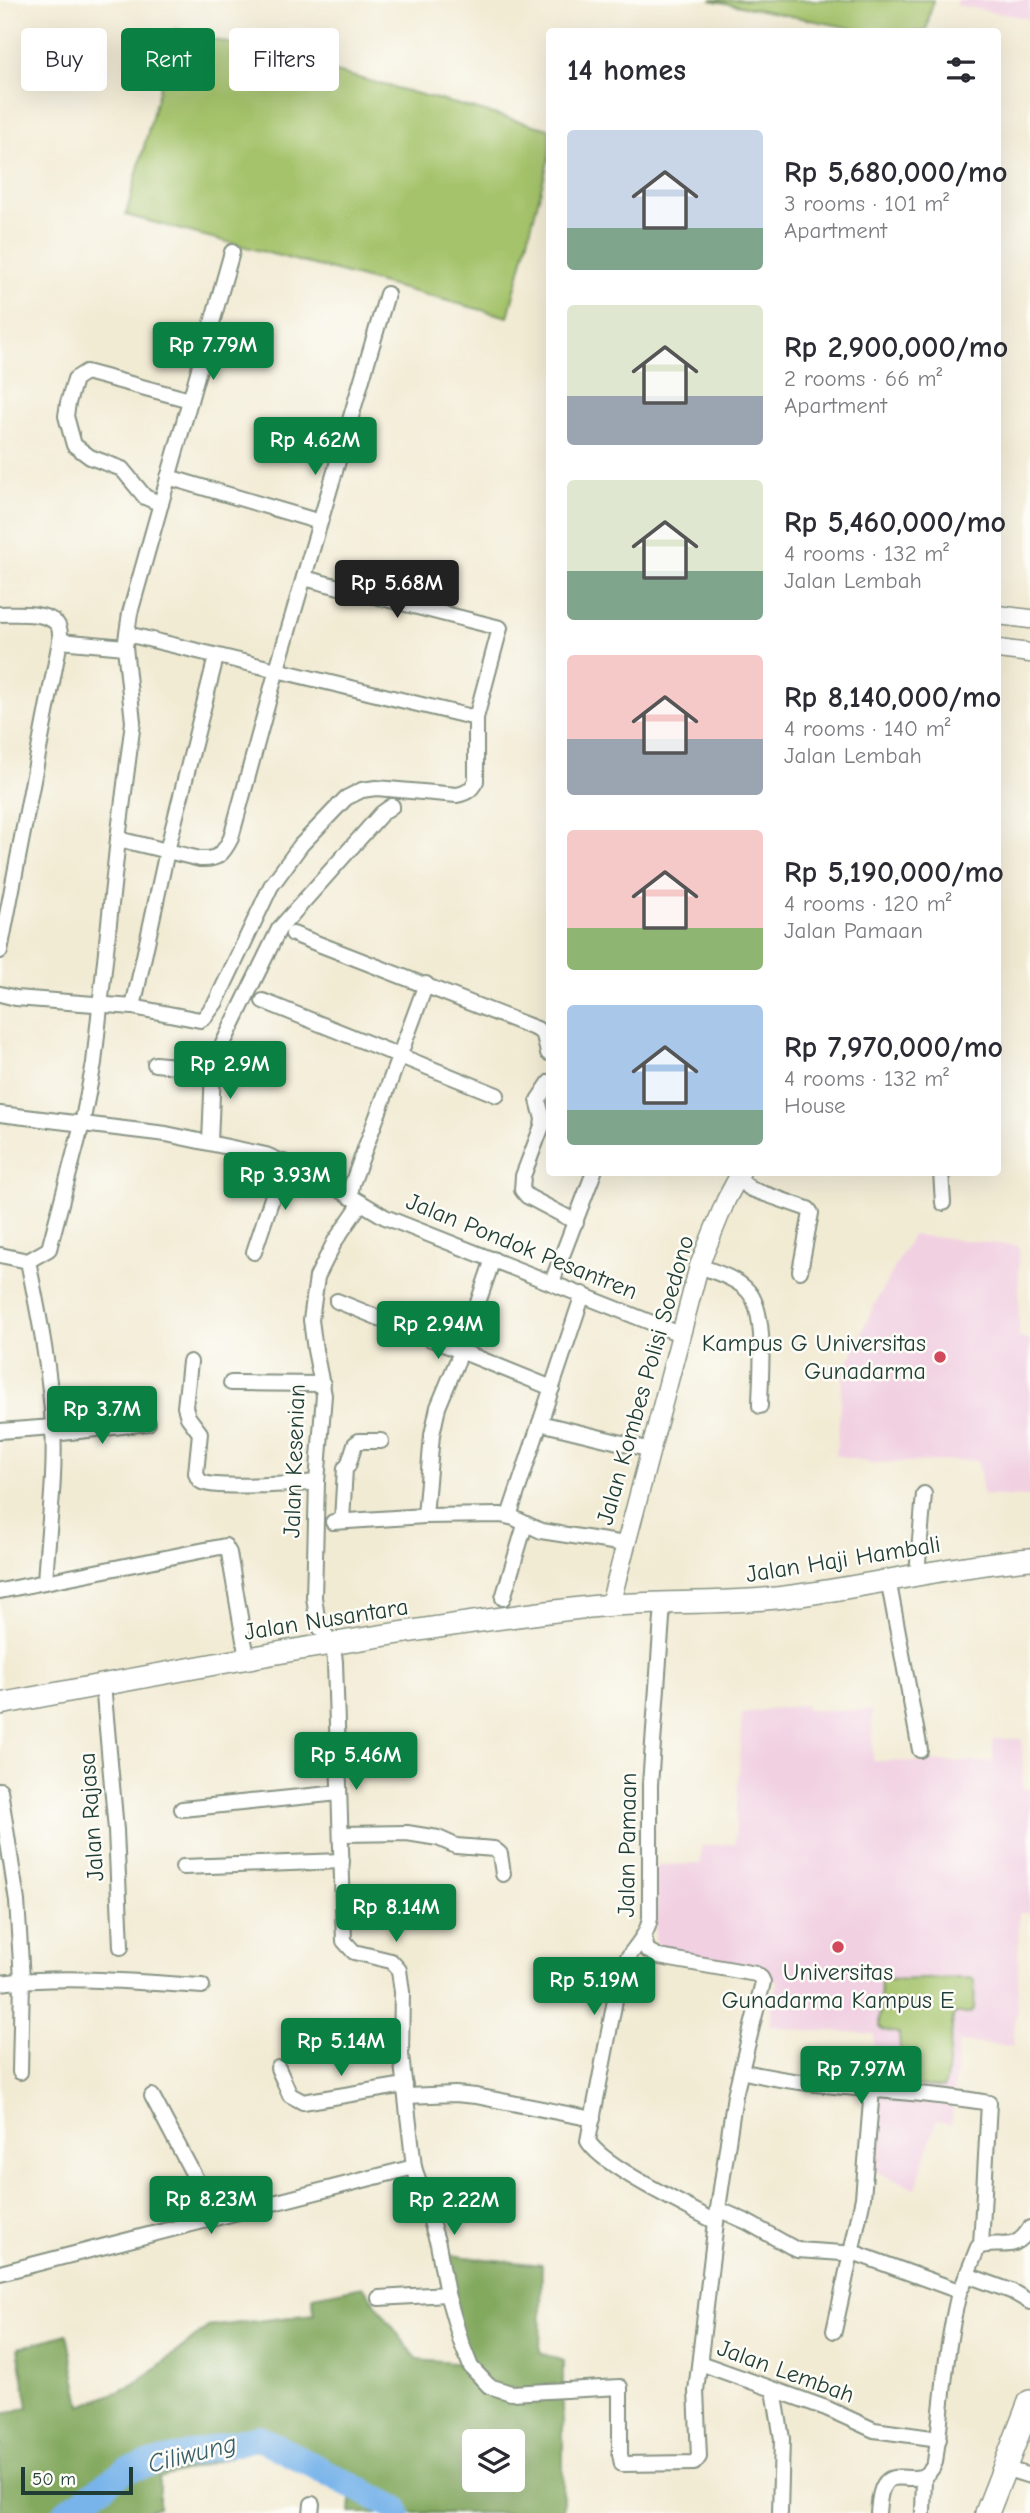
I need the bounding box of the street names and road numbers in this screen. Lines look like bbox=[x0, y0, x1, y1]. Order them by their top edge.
street label: Jalan Pondok Pesantren bbox=[402, 1187, 642, 1305]
street label: Jalan Kombes Polisi Soedono bbox=[590, 1232, 700, 1528]
street label: Jalan Kesenian bbox=[277, 1384, 311, 1538]
street label: Jalan Haji Hambali bbox=[744, 1530, 942, 1588]
street label: Jalan Nusantara bbox=[242, 1592, 410, 1646]
street label: Jalan Rajasa bbox=[73, 1752, 109, 1882]
street label: Jalan Pamaan bbox=[612, 1772, 642, 1918]
street label: Jalan Lembah bbox=[714, 2333, 858, 2409]

